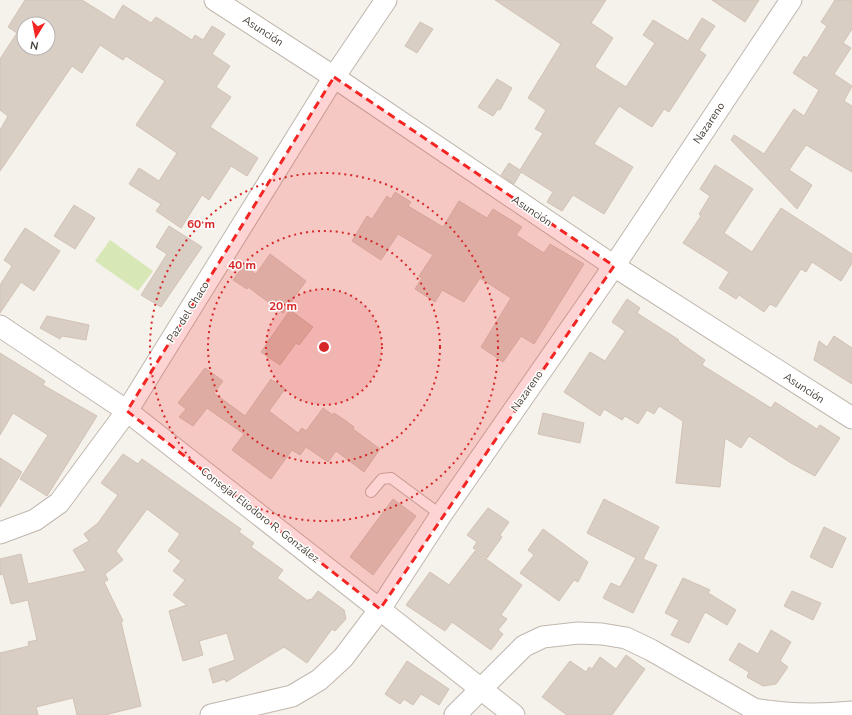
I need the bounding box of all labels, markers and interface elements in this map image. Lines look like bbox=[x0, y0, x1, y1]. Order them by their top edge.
street label: Asunción bbox=[240, 12, 286, 50]
north arrow bbox=[16, 16, 56, 56]
text: N bbox=[29, 37, 40, 53]
street label: Nazareno bbox=[690, 99, 728, 147]
street label: Asunción bbox=[509, 192, 555, 230]
text: 60 m bbox=[187, 216, 215, 232]
text: 40 m bbox=[228, 257, 256, 273]
street label: Paz del Chaco bbox=[163, 279, 213, 345]
text: 20 m bbox=[269, 298, 297, 314]
centre of rings bbox=[317, 340, 331, 354]
street label: Nazareno bbox=[507, 367, 547, 415]
street label: Asunción bbox=[781, 369, 827, 407]
street label: Consejal Eliodoro R. González bbox=[198, 464, 322, 566]

